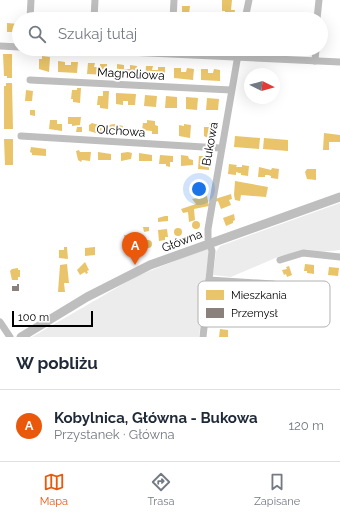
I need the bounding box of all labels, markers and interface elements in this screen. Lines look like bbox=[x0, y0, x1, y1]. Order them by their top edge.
search box bbox=[12, 12, 328, 56]
icon: search bbox=[26, 23, 48, 45]
text: Szukaj tutaj bbox=[58, 25, 137, 43]
street label: Magnoliowa bbox=[97, 65, 165, 83]
north arrow bbox=[244, 68, 280, 104]
street label: Bukowa bbox=[199, 121, 221, 167]
street label: Olchowa bbox=[96, 122, 146, 140]
your location bbox=[189, 179, 209, 199]
street label: Główna bbox=[160, 227, 204, 255]
pin: A bbox=[122, 232, 148, 265]
legend bbox=[198, 281, 330, 327]
text: Mieszkania bbox=[231, 289, 287, 302]
text: Przemysł bbox=[231, 307, 279, 320]
scale bar bbox=[12, 309, 93, 328]
text: 100 m bbox=[18, 311, 49, 324]
text: W pobliżu bbox=[16, 353, 98, 373]
text: Kobylnica, Główna - Bukowa bbox=[54, 409, 258, 427]
text: A bbox=[25, 418, 33, 433]
text: 120 m bbox=[288, 418, 324, 433]
text: Przystanek · Główna bbox=[54, 427, 175, 442]
tab: Mapa bbox=[40, 471, 68, 508]
tab: Trasa bbox=[148, 471, 174, 508]
tab: Zapisane bbox=[254, 471, 300, 508]

